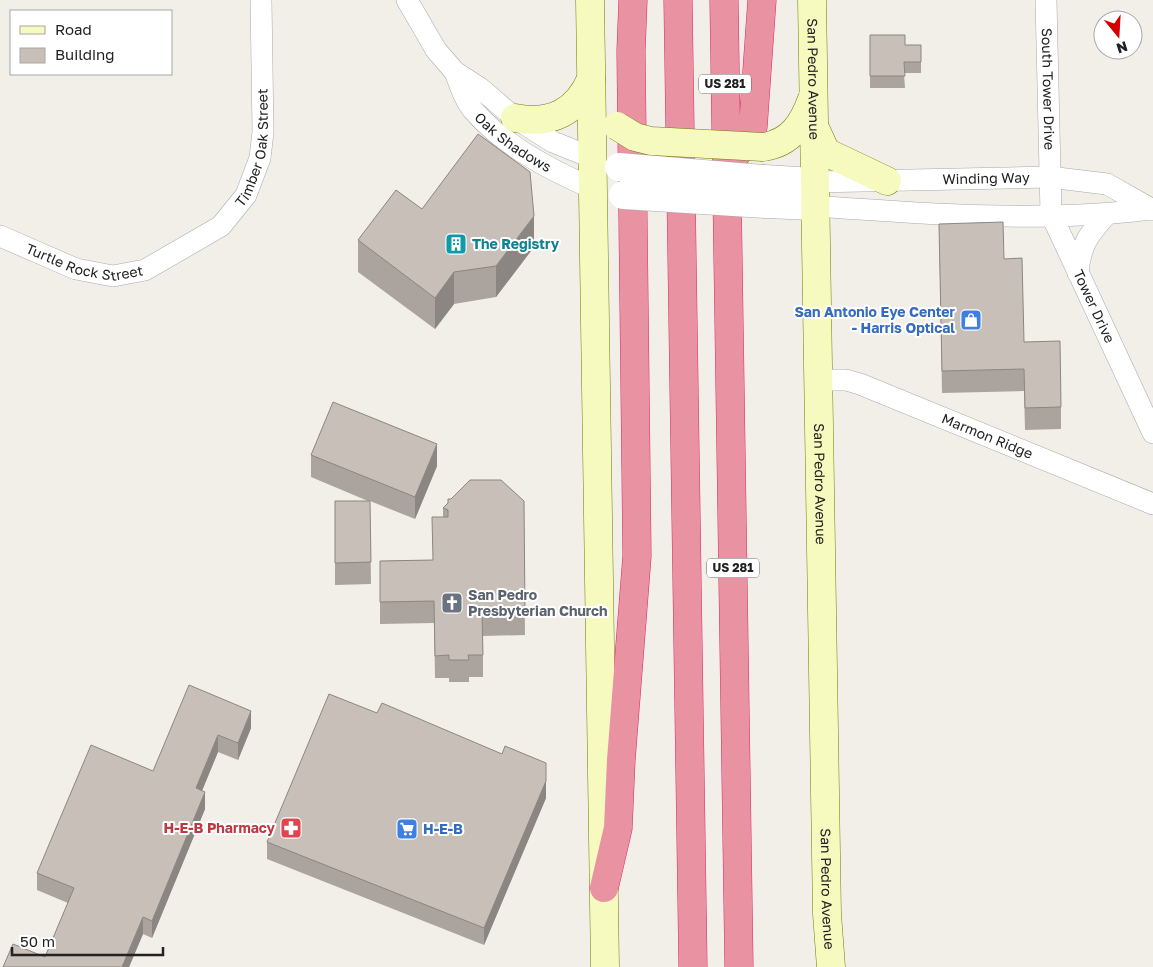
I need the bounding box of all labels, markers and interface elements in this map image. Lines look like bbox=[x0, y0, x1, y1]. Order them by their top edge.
legend bbox=[10, 10, 172, 75]
north arrow bbox=[1093, 10, 1143, 60]
street label: San Pedro Avenue bbox=[804, 18, 823, 140]
text: Road bbox=[55, 20, 92, 38]
street label: South Tower Drive bbox=[1039, 28, 1059, 150]
text: N bbox=[1114, 38, 1130, 58]
text: Building bbox=[55, 45, 115, 63]
road number: US 281 bbox=[699, 74, 751, 94]
street label: Timber Oak Street bbox=[231, 88, 271, 210]
street label: Oak Shadows bbox=[471, 108, 554, 175]
street label: Winding Way bbox=[942, 168, 1030, 187]
building icon: The Registry bbox=[444, 232, 468, 256]
place label: The Registry bbox=[472, 235, 560, 252]
street label: Turtle Rock Street bbox=[24, 239, 144, 284]
street label: Tower Drive bbox=[1070, 267, 1119, 345]
place label: San Antonio Eye Center - Harris Optical bbox=[794, 303, 956, 336]
shop icon: San Antonio Eye Center - Harris Optical bbox=[959, 308, 983, 332]
street label: Marmon Ridge bbox=[939, 409, 1035, 462]
street label: San Pedro Avenue bbox=[811, 423, 830, 545]
road number: US 281 bbox=[707, 558, 759, 578]
place label: San Pedro Presbyterian Church bbox=[468, 586, 608, 619]
church icon: San Pedro Presbyterian Church bbox=[440, 591, 464, 615]
pharmacy icon: H-E-B Pharmacy bbox=[279, 816, 303, 840]
supermarket icon: H-E-B bbox=[395, 817, 419, 841]
place label: H-E-B Pharmacy bbox=[164, 819, 276, 836]
place label: H-E-B bbox=[423, 820, 463, 837]
street label: San Pedro Avenue bbox=[818, 828, 839, 950]
scale bar bbox=[12, 924, 164, 956]
text: 50 m bbox=[20, 932, 55, 950]

